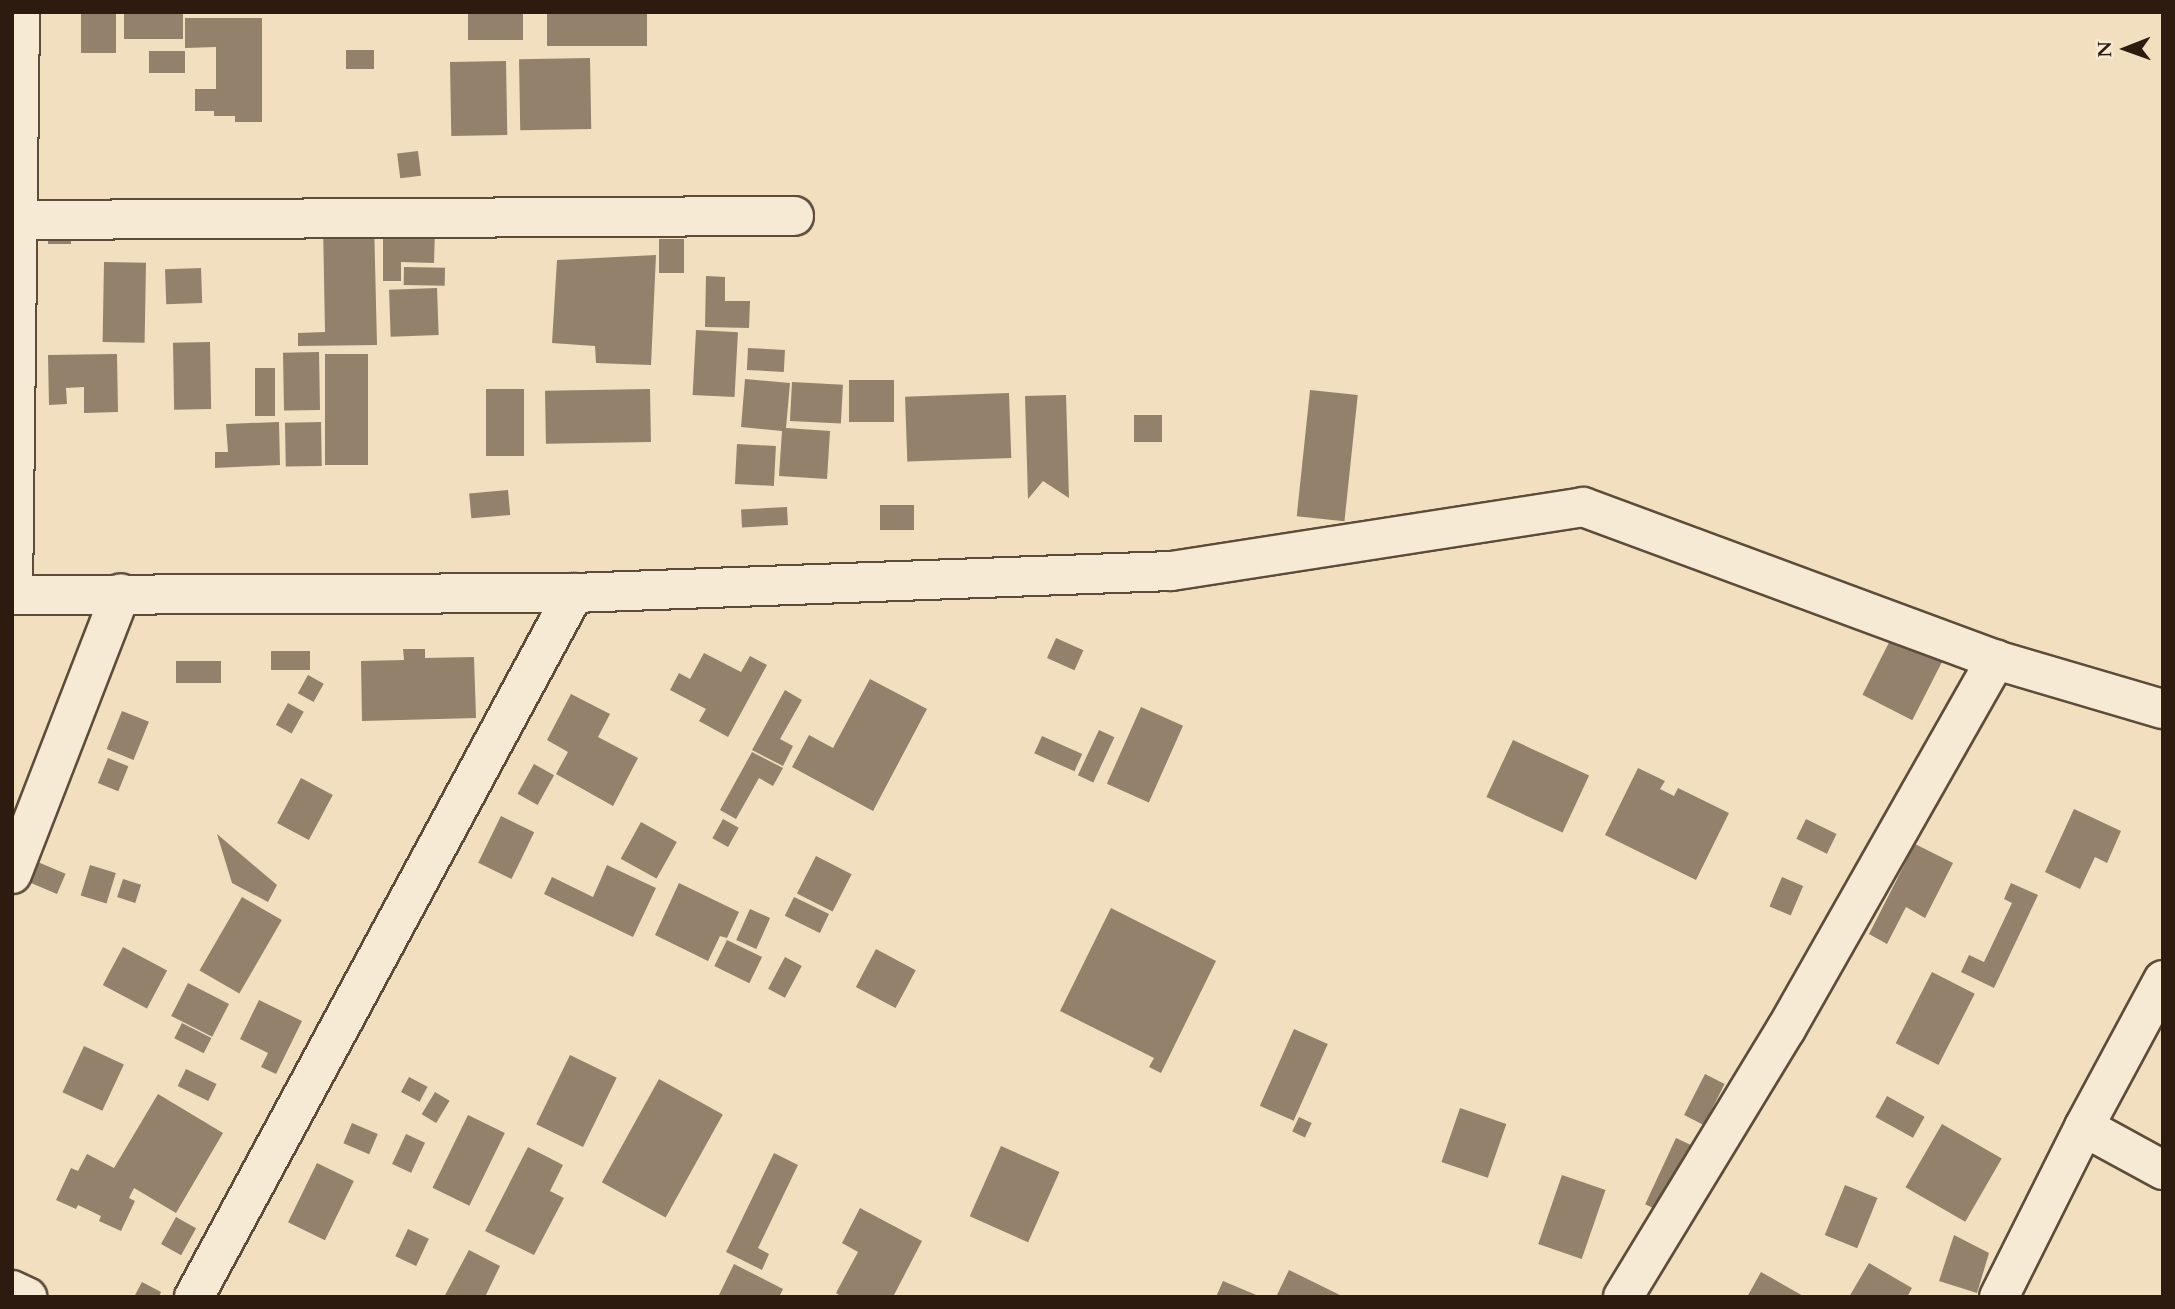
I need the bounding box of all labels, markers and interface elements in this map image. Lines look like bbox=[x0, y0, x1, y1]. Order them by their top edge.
north arrow bbox=[2091, 14, 2161, 84]
text: N bbox=[2092, 41, 2118, 58]

